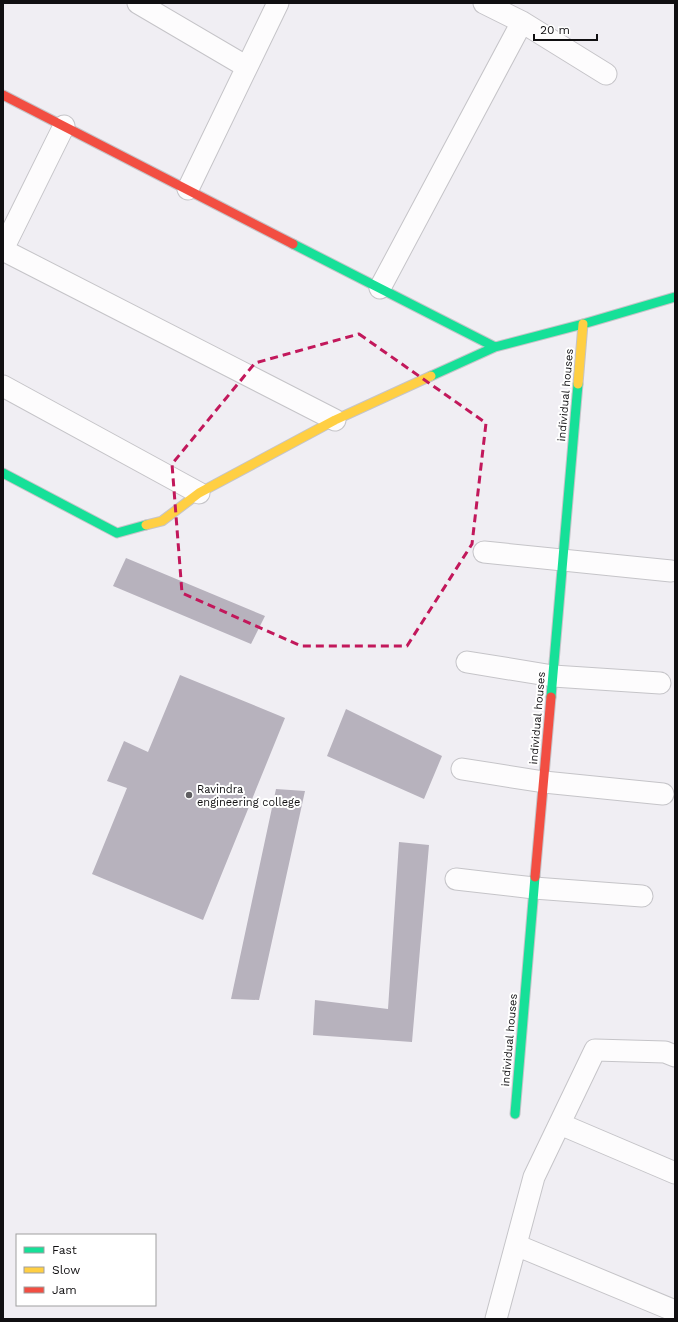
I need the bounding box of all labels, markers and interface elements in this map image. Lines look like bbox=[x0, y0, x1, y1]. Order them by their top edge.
scale bar bbox=[534, 16, 597, 42]
text: 20 m bbox=[540, 23, 570, 37]
street label: individual houses bbox=[555, 348, 576, 442]
street label: individual houses bbox=[527, 671, 548, 765]
place label: Ravindra engineering college bbox=[197, 783, 300, 809]
marker: Ravindra engineering college bbox=[184, 790, 194, 800]
street label: individual houses bbox=[499, 993, 520, 1087]
legend bbox=[16, 1234, 156, 1306]
text: Fast bbox=[52, 1243, 77, 1257]
text: Slow bbox=[52, 1263, 80, 1277]
text: Jam bbox=[52, 1283, 77, 1297]

